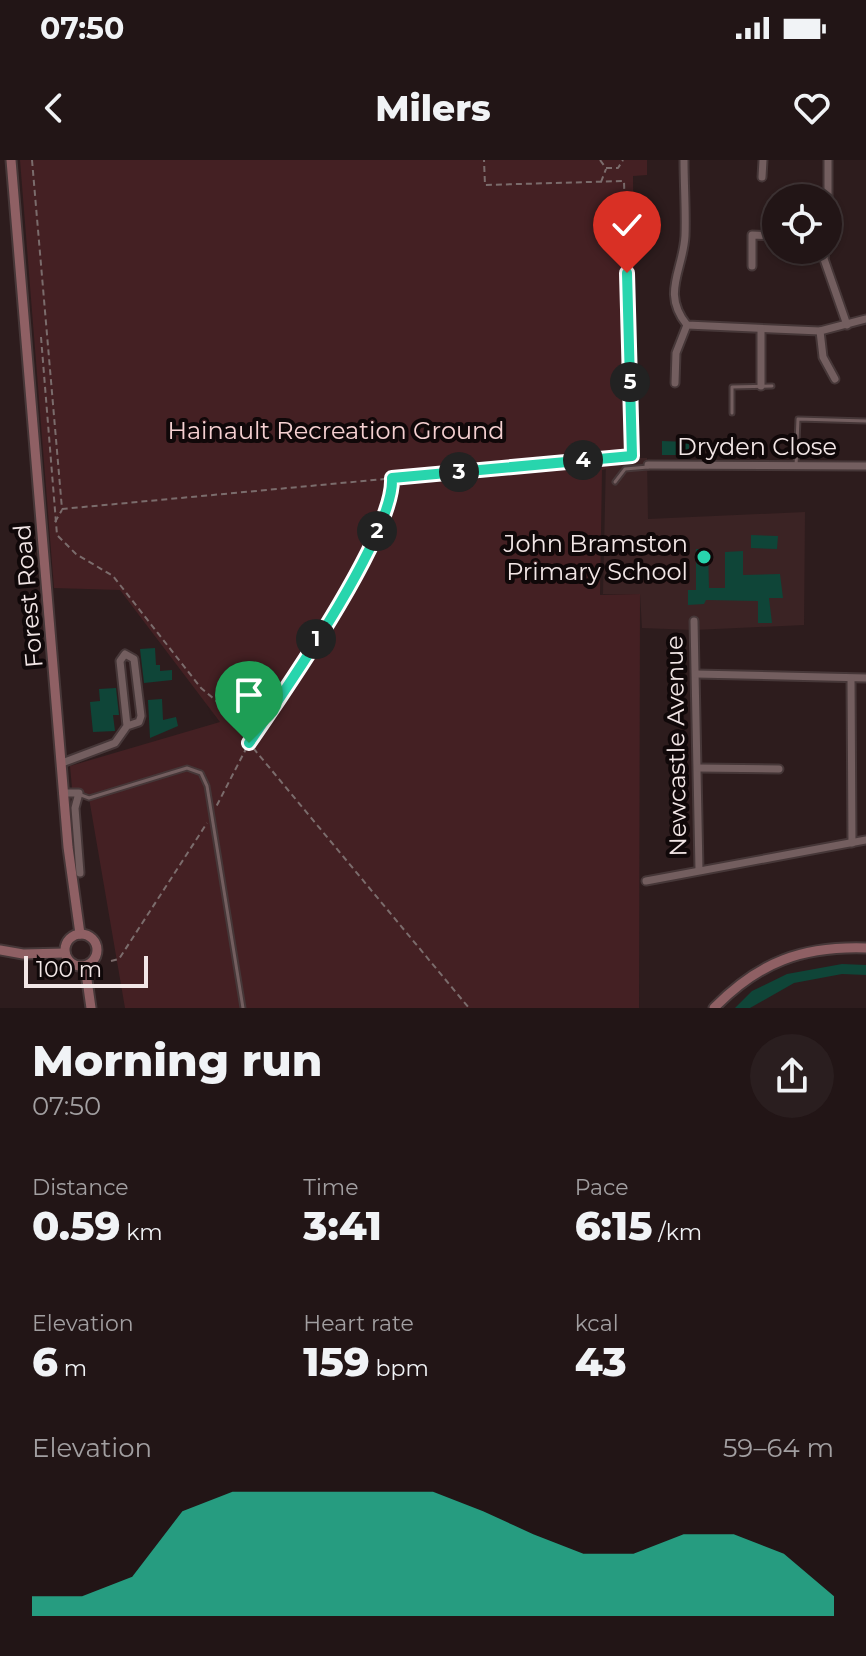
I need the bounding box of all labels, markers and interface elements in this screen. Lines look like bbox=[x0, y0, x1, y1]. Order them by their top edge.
text: 07:50 bbox=[40, 10, 124, 47]
icon: back bbox=[32, 86, 76, 130]
text: Milers bbox=[375, 86, 491, 130]
icon: heart bbox=[790, 86, 834, 130]
map controls bbox=[762, 184, 842, 264]
button: locate bbox=[762, 184, 842, 264]
pin bbox=[593, 191, 661, 273]
icon: check bbox=[605, 203, 649, 247]
pin: 5 bbox=[610, 362, 650, 402]
text: 5 bbox=[623, 368, 637, 395]
park label: Hainault Recreation Ground bbox=[167, 416, 505, 445]
street label: Dryden Close bbox=[677, 432, 837, 461]
pin: 4 bbox=[563, 440, 603, 480]
text: 4 bbox=[575, 446, 591, 473]
pin: 3 bbox=[439, 452, 479, 492]
text: 3 bbox=[452, 458, 466, 485]
pin: 2 bbox=[357, 511, 397, 551]
text: 2 bbox=[371, 517, 383, 544]
street label: Forest Road bbox=[7, 523, 49, 669]
place label: John Bramston Primary School bbox=[503, 529, 688, 586]
marker: John Bramston Primary School bbox=[695, 548, 713, 566]
pin: 1 bbox=[296, 619, 336, 659]
text: 1 bbox=[312, 625, 320, 652]
street label: Newcastle Avenue bbox=[660, 635, 692, 857]
pin bbox=[215, 661, 283, 743]
icon: arrive bbox=[227, 673, 271, 717]
scale bar bbox=[24, 952, 148, 988]
text: 100 m bbox=[36, 956, 102, 983]
text: Morning run bbox=[32, 1033, 322, 1087]
button: share bbox=[750, 1034, 834, 1118]
text: 07:50 bbox=[32, 1090, 101, 1122]
text: Distance bbox=[32, 1174, 129, 1201]
text: Time bbox=[303, 1174, 359, 1201]
text: Pace bbox=[575, 1174, 629, 1201]
text: 0.59 bbox=[32, 1201, 120, 1250]
text: 3:41 bbox=[303, 1201, 382, 1250]
text: 6:15 bbox=[575, 1201, 652, 1250]
text: km bbox=[120, 1219, 163, 1246]
text: /km bbox=[652, 1219, 702, 1246]
text: Elevation bbox=[32, 1310, 134, 1337]
text: Heart rate bbox=[303, 1310, 414, 1337]
text: kcal bbox=[575, 1310, 619, 1337]
text: 6 bbox=[32, 1337, 58, 1386]
text: 159 bbox=[303, 1337, 370, 1386]
text: 43 bbox=[575, 1337, 627, 1386]
text: m bbox=[58, 1355, 87, 1382]
text: bpm bbox=[370, 1355, 429, 1382]
text: Elevation bbox=[32, 1432, 152, 1464]
text: 59–64 m bbox=[723, 1432, 834, 1464]

